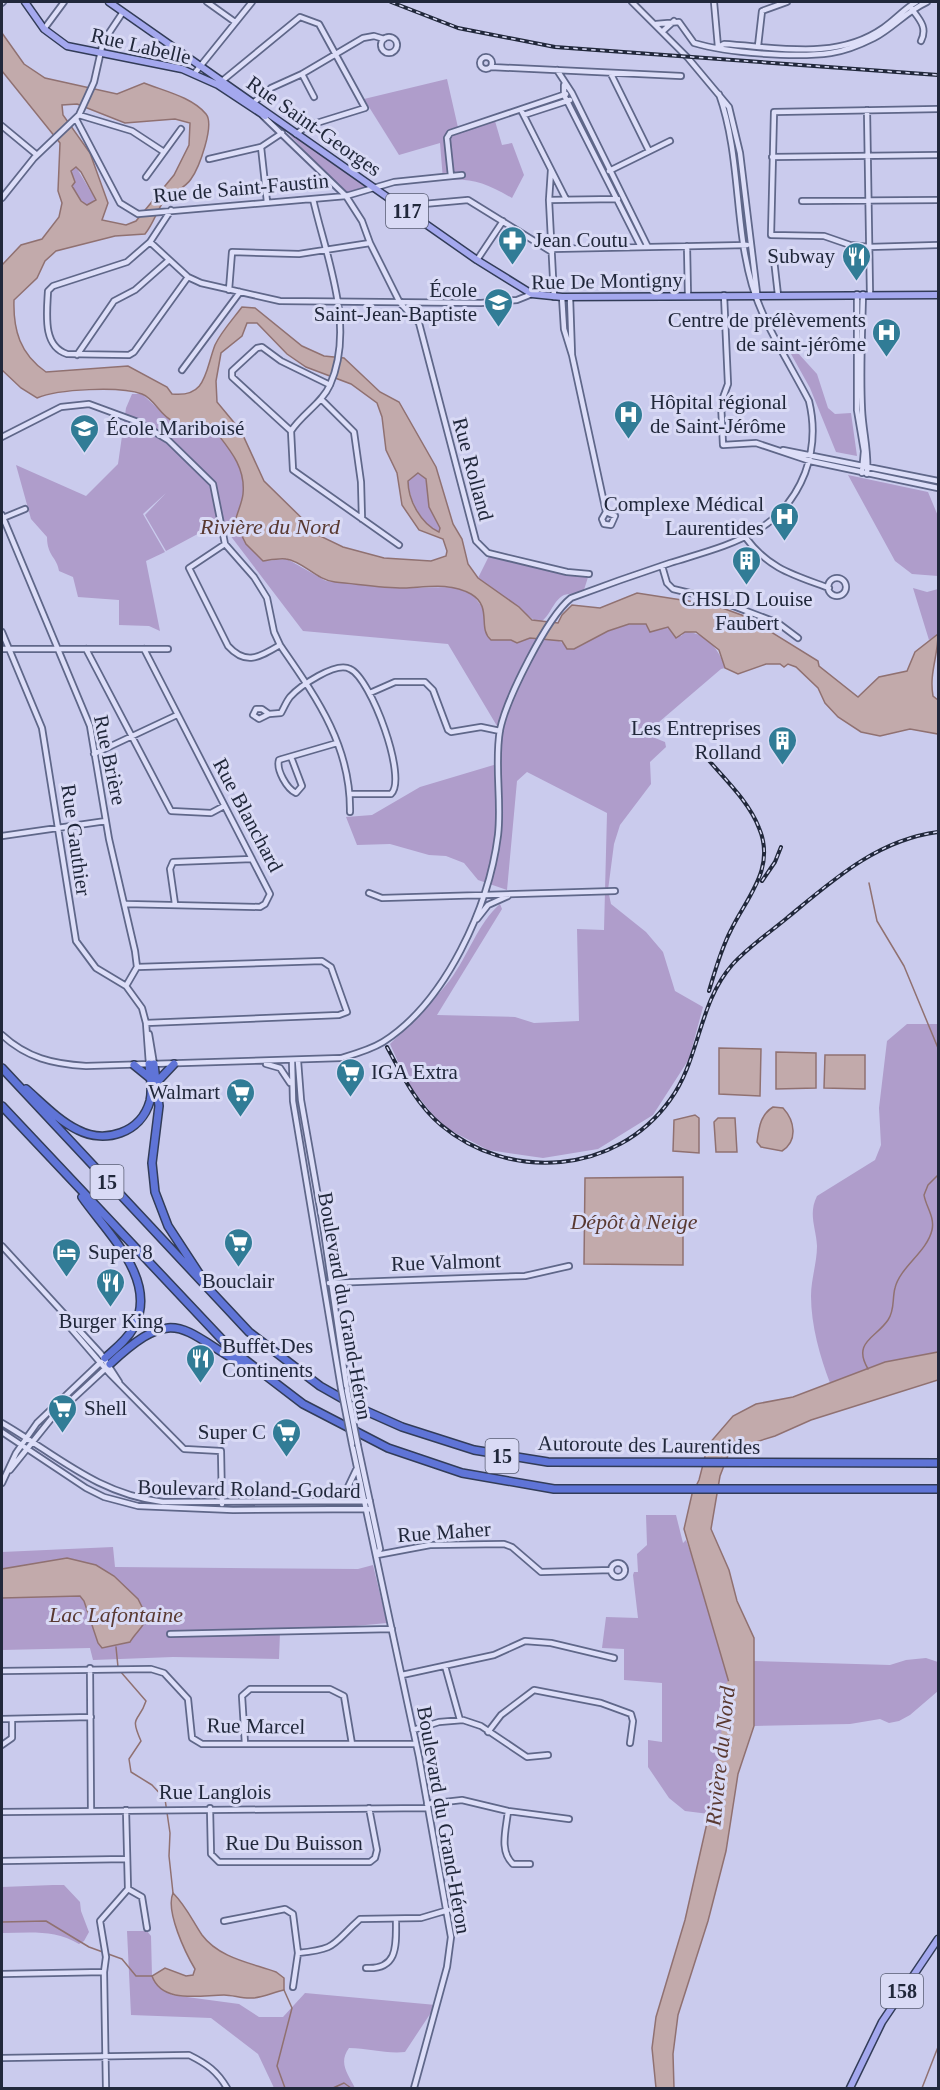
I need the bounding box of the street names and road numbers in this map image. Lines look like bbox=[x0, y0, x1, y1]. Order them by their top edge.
street label: Rue Labelle bbox=[89, 23, 193, 69]
street label: Rue Saint-Georges bbox=[242, 71, 386, 181]
street label: Rue de Saint-Faustin bbox=[152, 168, 330, 208]
road number: 117 bbox=[386, 194, 428, 228]
street label: Rue De Montigny bbox=[531, 268, 684, 294]
street label: Rue Rolland bbox=[448, 415, 498, 524]
street label: Rue Brière bbox=[89, 713, 131, 807]
street label: Rue Blanchard bbox=[208, 754, 288, 876]
street label: Rue Gauthier bbox=[56, 783, 96, 897]
road number: 15 bbox=[90, 1165, 124, 1199]
street label: Boulevard du Grand-Héron bbox=[313, 1190, 377, 1422]
street label: Rue Valmont bbox=[391, 1248, 501, 1276]
street label: Autoroute des Laurentides bbox=[537, 1431, 761, 1459]
road number: 15 bbox=[486, 1439, 518, 1473]
street label: Boulevard Roland-Godard bbox=[137, 1475, 361, 1503]
street label: Rue Maher bbox=[396, 1517, 492, 1547]
street label: Boulevard du Grand-Héron bbox=[412, 1704, 476, 1936]
street label: Rue Marcel bbox=[207, 1713, 306, 1739]
street label: Rue Langlois bbox=[159, 1780, 271, 1804]
street label: Rue Du Buisson bbox=[225, 1831, 363, 1855]
road number: 158 bbox=[881, 1974, 923, 2008]

